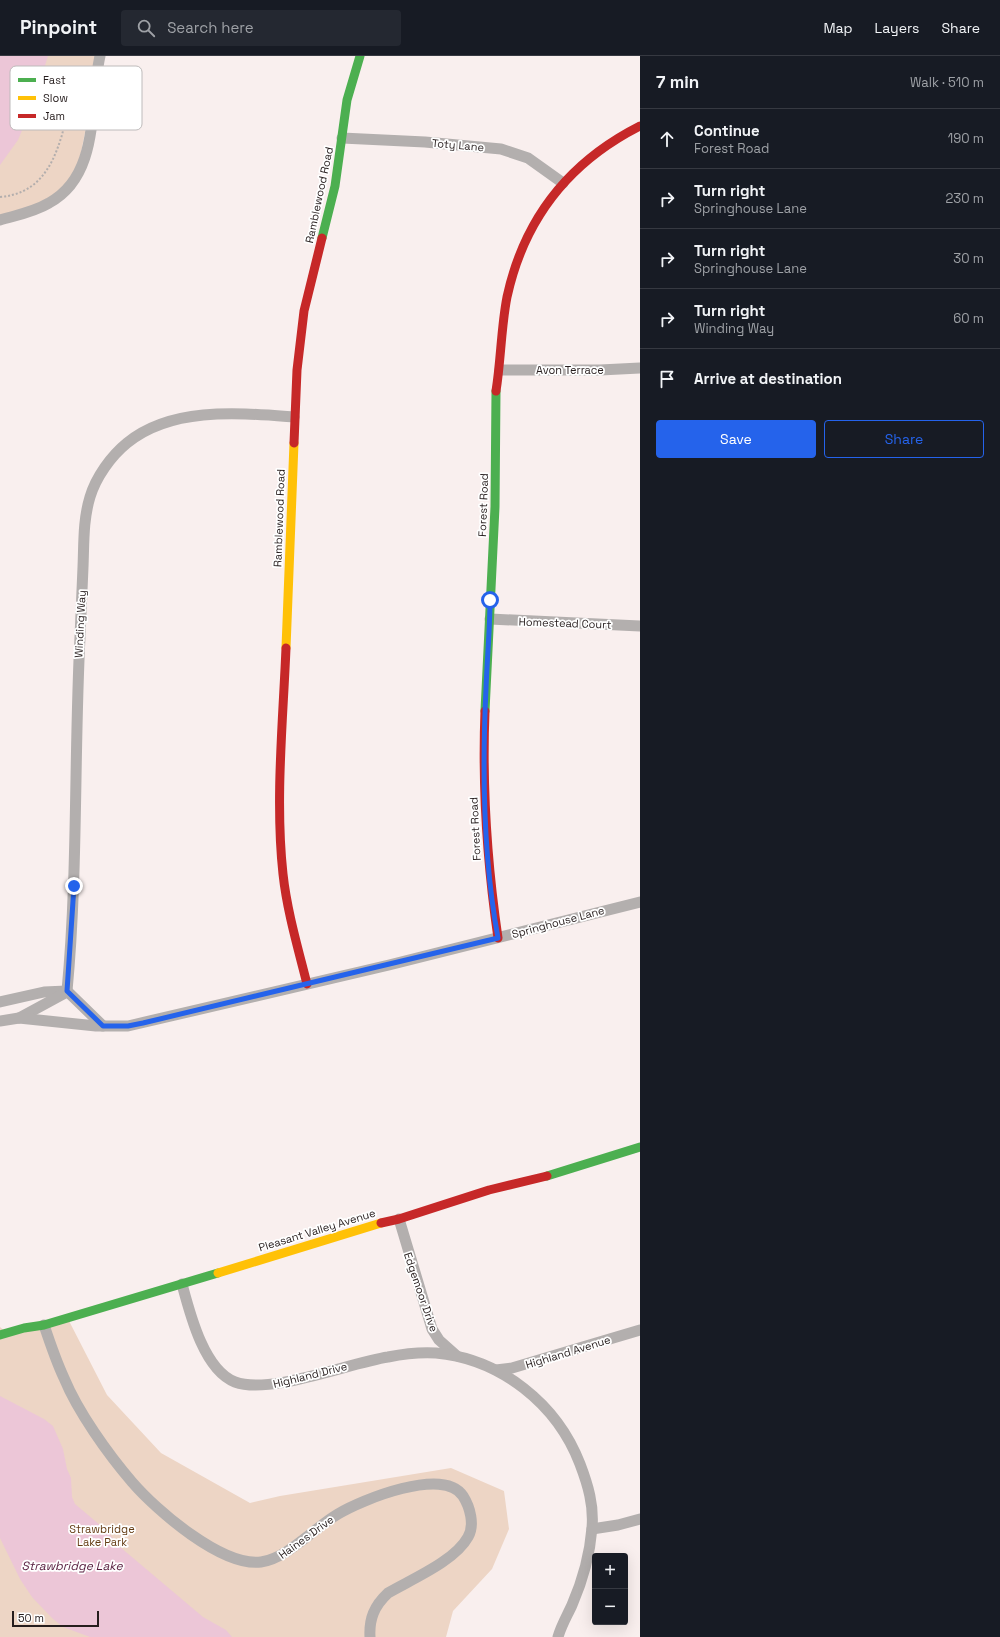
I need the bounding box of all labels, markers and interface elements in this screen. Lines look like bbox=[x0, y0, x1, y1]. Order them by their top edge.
search box bbox=[121, 10, 401, 46]
text: Pinpoint bbox=[20, 15, 97, 40]
icon: search bbox=[135, 17, 157, 39]
text: Search here bbox=[167, 18, 254, 37]
text: Map bbox=[823, 19, 853, 37]
text: Layers bbox=[875, 19, 919, 37]
text: Share bbox=[941, 19, 980, 37]
legend bbox=[10, 66, 142, 130]
text: 7 min bbox=[656, 71, 699, 93]
text: Fast bbox=[43, 73, 66, 87]
text: Walk · 510 m bbox=[910, 74, 984, 91]
text: Slow bbox=[43, 91, 68, 105]
text: Jam bbox=[43, 109, 65, 123]
text: Continue bbox=[694, 121, 760, 140]
icon: ahead bbox=[656, 128, 678, 150]
text: 190 m bbox=[948, 130, 984, 147]
street label: Toty Lane bbox=[431, 136, 485, 154]
text: Forest Road bbox=[694, 140, 769, 157]
street label: Ramblewood Road bbox=[302, 146, 336, 244]
text: Turn right bbox=[694, 181, 765, 200]
icon: right bbox=[656, 188, 678, 210]
text: 230 m bbox=[946, 190, 984, 207]
text: Springhouse Lane bbox=[694, 200, 807, 217]
text: Turn right bbox=[694, 241, 765, 260]
icon: right bbox=[656, 248, 678, 270]
text: 30 m bbox=[953, 250, 984, 267]
text: Springhouse Lane bbox=[694, 260, 807, 277]
text: Turn right bbox=[694, 301, 765, 320]
icon: right bbox=[656, 308, 678, 330]
text: 60 m bbox=[953, 310, 984, 327]
text: Winding Way bbox=[694, 320, 774, 337]
street label: Avon Terrace bbox=[536, 363, 604, 377]
icon: arrive bbox=[656, 368, 678, 390]
text: Arrive at destination bbox=[694, 369, 842, 388]
button: Save bbox=[656, 420, 816, 458]
button: Share bbox=[824, 420, 984, 458]
street label: Ramblewood Road bbox=[270, 469, 288, 567]
street label: Forest Road bbox=[475, 473, 491, 537]
street label: Winding Way bbox=[71, 590, 89, 658]
route start bbox=[481, 591, 499, 609]
street label: Homestead Court bbox=[518, 614, 612, 632]
street label: Forest Road bbox=[466, 797, 484, 861]
route end bbox=[65, 877, 83, 895]
street label: Springhouse Lane bbox=[510, 903, 606, 941]
street label: Pleasant Valley Avenue bbox=[257, 1206, 377, 1254]
street label: Edgemoor Drive bbox=[401, 1250, 441, 1334]
street label: Highland Avenue bbox=[524, 1332, 612, 1372]
street label: Highland Drive bbox=[272, 1359, 348, 1391]
street label: Haines Drive bbox=[276, 1512, 336, 1562]
park label: Strawbridge Lake Park bbox=[69, 1522, 135, 1549]
map controls bbox=[592, 1553, 628, 1625]
button: + bbox=[592, 1553, 628, 1589]
water label: Strawbridge Lake bbox=[21, 1558, 123, 1574]
button: − bbox=[592, 1589, 628, 1625]
scale bar bbox=[12, 1609, 99, 1628]
text: 50 m bbox=[18, 1611, 44, 1625]

